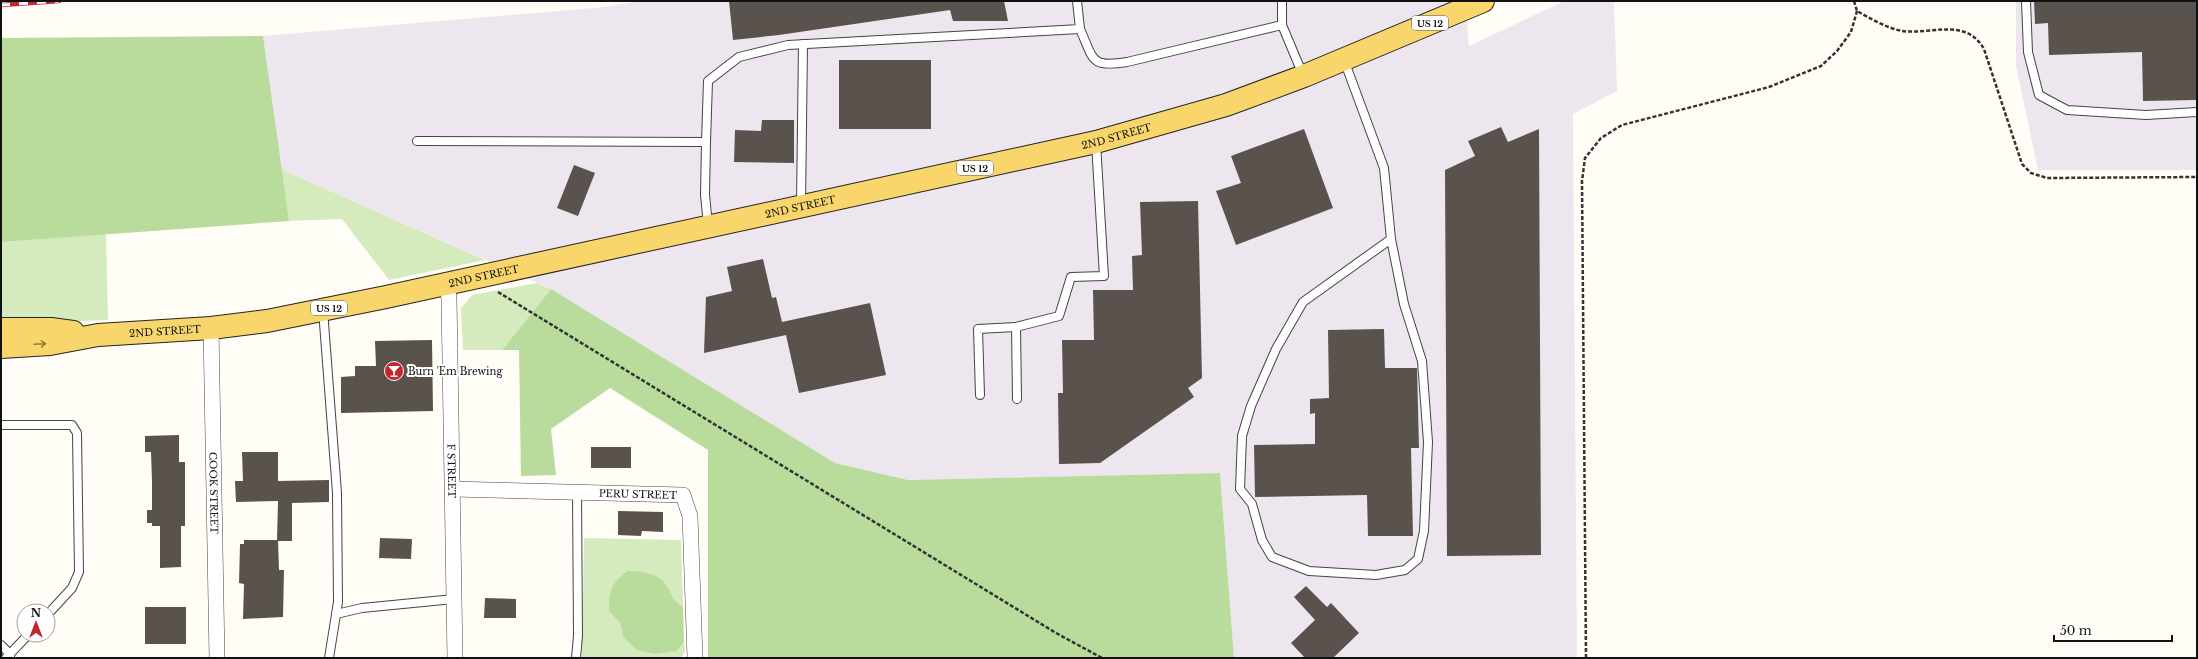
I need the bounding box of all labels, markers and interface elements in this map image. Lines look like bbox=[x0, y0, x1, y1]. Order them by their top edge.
road number: US 12 bbox=[1412, 16, 1448, 30]
street label: 2ND STREET bbox=[1080, 120, 1153, 151]
road number: US 12 bbox=[957, 161, 993, 175]
street label: 2ND STREET bbox=[764, 193, 837, 221]
street label: 2ND STREET bbox=[447, 262, 520, 290]
road number: US 12 bbox=[311, 301, 347, 315]
street label: 2ND STREET bbox=[129, 322, 201, 340]
one-way arrow bbox=[33, 341, 46, 348]
bar icon: Burn 'Em Brewing bbox=[383, 360, 405, 382]
place label: Burn 'Em Brewing bbox=[408, 365, 503, 378]
street label: F STREET bbox=[445, 444, 459, 498]
street label: COOK STREET bbox=[207, 452, 221, 534]
street label: PERU STREET bbox=[599, 486, 677, 501]
north arrow bbox=[16, 603, 56, 643]
text: N bbox=[31, 606, 42, 620]
scale bar bbox=[2054, 617, 2172, 643]
text: 50 m bbox=[2060, 623, 2092, 638]

